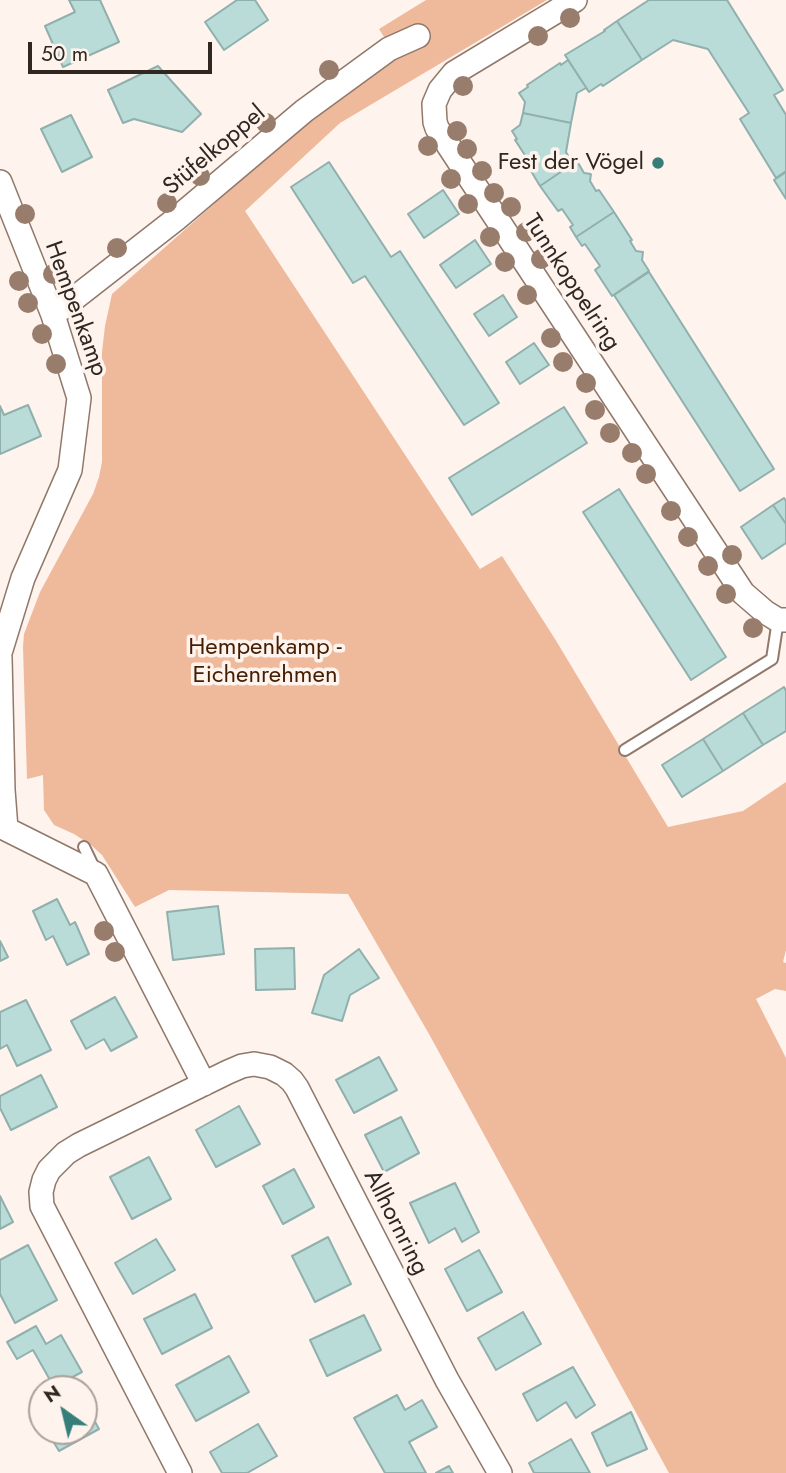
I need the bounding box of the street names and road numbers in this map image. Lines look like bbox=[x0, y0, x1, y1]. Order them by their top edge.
street label: Stüfelkoppel bbox=[158, 100, 272, 202]
street label: Tunnkoppelring bbox=[516, 210, 626, 356]
street label: Hempenkamp bbox=[37, 238, 113, 380]
street label: Allhornring bbox=[356, 1166, 434, 1280]

